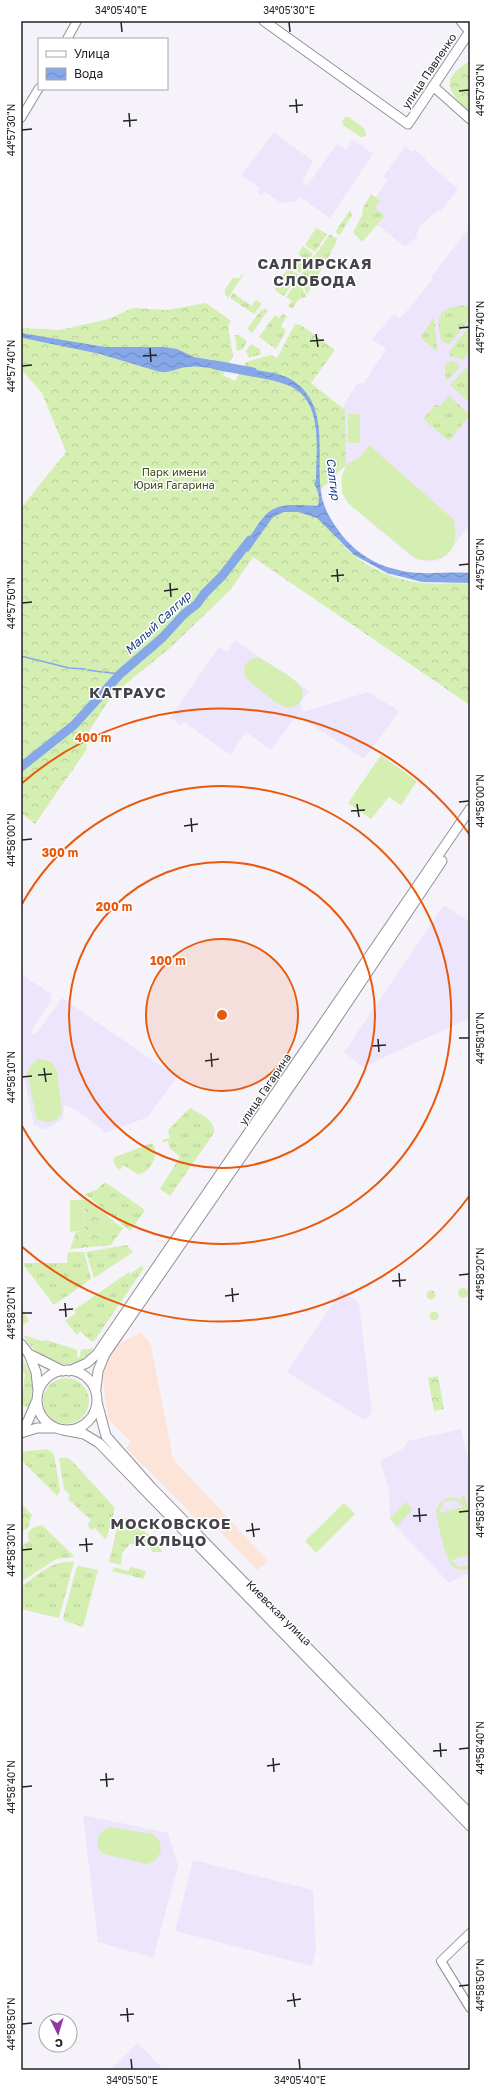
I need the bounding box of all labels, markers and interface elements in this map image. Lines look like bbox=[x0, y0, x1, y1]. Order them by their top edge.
text: 34°05'40"E bbox=[95, 4, 147, 16]
text: 34°05'30"E bbox=[263, 4, 315, 16]
street label: улица Павленко bbox=[399, 30, 459, 111]
legend bbox=[38, 38, 168, 90]
text: Улица bbox=[74, 46, 110, 61]
text: 44°57'30"N bbox=[474, 64, 486, 116]
text: Вода bbox=[74, 66, 103, 81]
text: 44°57'30"N bbox=[5, 104, 17, 156]
district label: САЛГИРСКАЯ СЛОБОДА bbox=[257, 254, 373, 289]
text: 44°57'40"N bbox=[474, 301, 486, 353]
text: 44°57'40"N bbox=[5, 340, 17, 392]
water label: Салгир bbox=[323, 457, 344, 502]
park label: Парк имени Юрия Гагарина bbox=[133, 465, 215, 491]
text: 44°57'50"N bbox=[474, 538, 486, 590]
text: 44°57'50"N bbox=[5, 577, 17, 629]
water label: Малый Салгир bbox=[121, 587, 195, 657]
district label: КАТРАУС bbox=[89, 683, 167, 701]
text: 400 m bbox=[75, 730, 111, 745]
text: 44°58'00"N bbox=[474, 774, 486, 828]
text: 44°58'00"N bbox=[5, 813, 17, 867]
text: 300 m bbox=[42, 845, 78, 860]
text: 200 m bbox=[96, 899, 132, 914]
text: 100 m bbox=[150, 953, 186, 968]
centre of rings bbox=[215, 1008, 229, 1022]
text: 44°58'10"N bbox=[474, 1012, 486, 1064]
street label: улица Гагарина bbox=[236, 1050, 293, 1127]
text: 44°58'10"N bbox=[5, 1051, 17, 1103]
text: 44°58'20"N bbox=[474, 1247, 486, 1301]
text: 44°58'20"N bbox=[5, 1286, 17, 1340]
text: 44°58'30"N bbox=[474, 1484, 486, 1538]
district label: МОСКОВСКОЕ КОЛЬЦО bbox=[111, 1514, 231, 1549]
text: 44°58'30"N bbox=[5, 1523, 17, 1577]
street label: Киевская улица bbox=[244, 1577, 315, 1648]
text: 44°58'40"N bbox=[474, 1721, 486, 1775]
text: 44°58'40"N bbox=[5, 1760, 17, 1814]
text: 44°58'50"N bbox=[474, 1958, 486, 2012]
text: 44°58'50"N bbox=[5, 1997, 17, 2051]
north arrow bbox=[38, 2013, 78, 2053]
text: С bbox=[54, 2037, 63, 2050]
text: 34°05'50"E bbox=[106, 2074, 158, 2086]
text: 34°05'40"E bbox=[274, 2074, 326, 2086]

